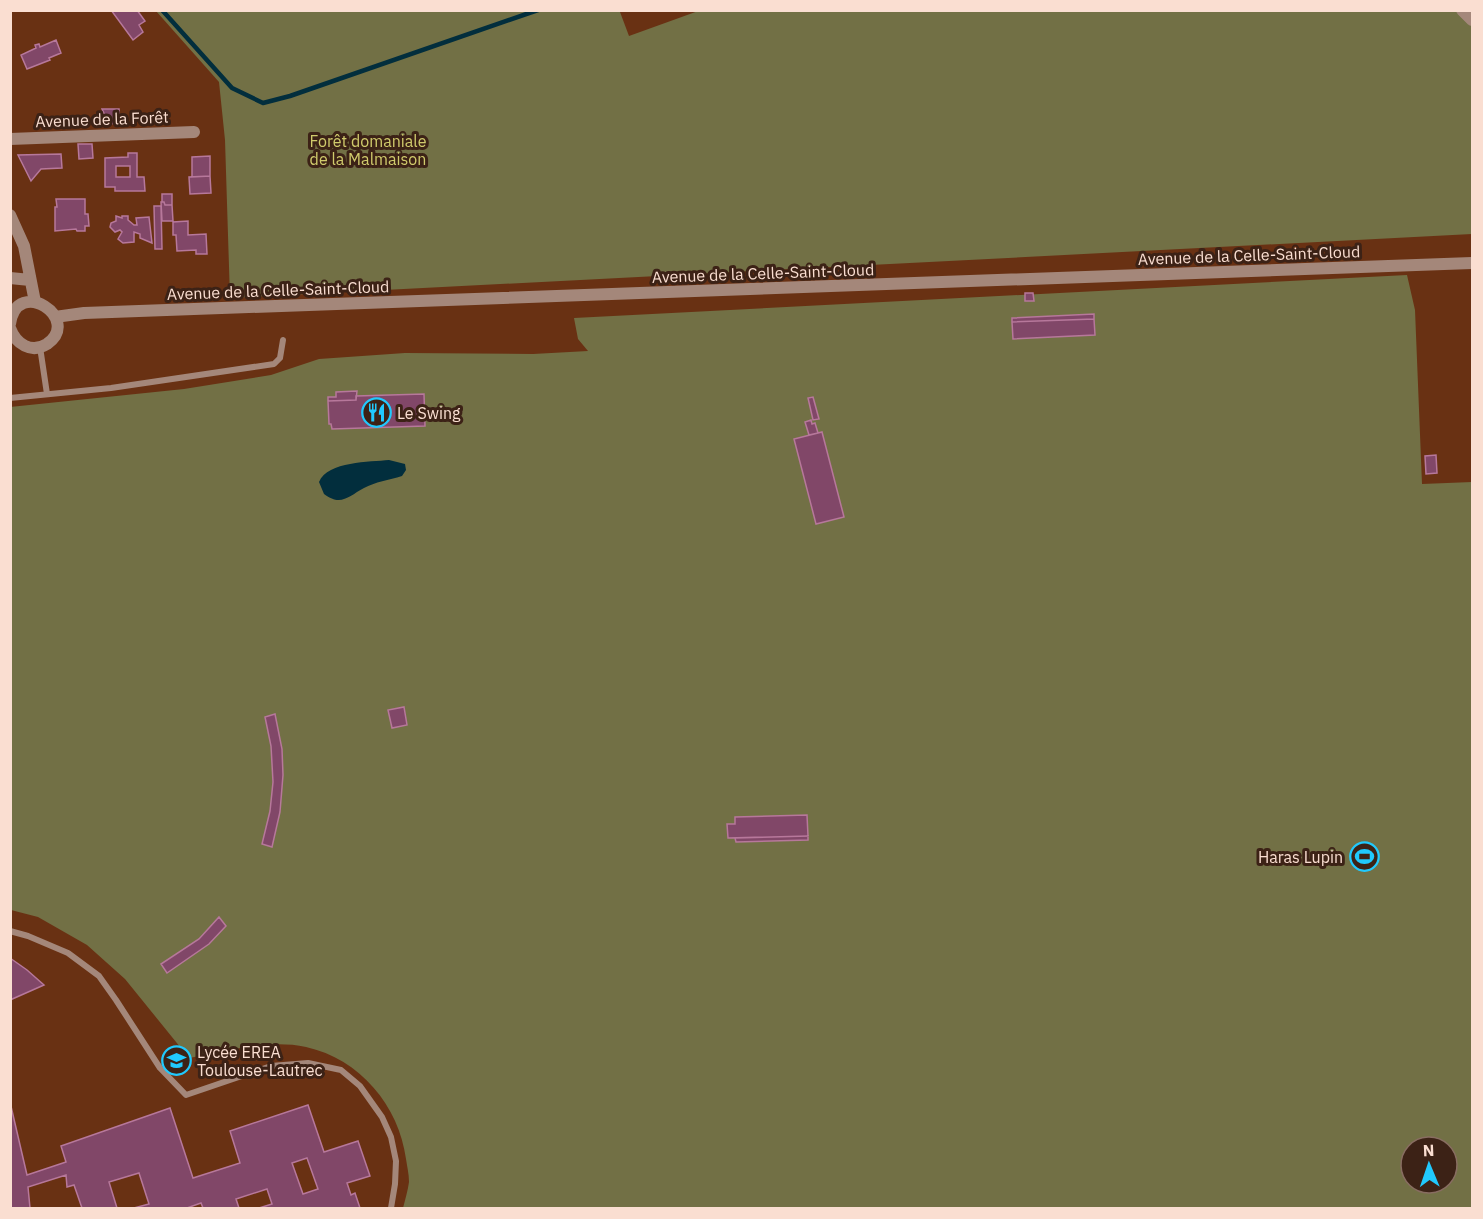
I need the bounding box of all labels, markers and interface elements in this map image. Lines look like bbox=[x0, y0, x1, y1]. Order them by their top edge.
street label: Avenue de la Forêt bbox=[35, 107, 169, 131]
park label: Forêt domaniale de la Malmaison bbox=[310, 131, 427, 169]
street label: Avenue de la Celle-Saint-Cloud bbox=[1137, 241, 1361, 269]
street label: Avenue de la Celle-Saint-Cloud bbox=[651, 259, 875, 287]
street label: Avenue de la Celle-Saint-Cloud bbox=[166, 276, 390, 304]
restaurant icon: Le Swing bbox=[360, 397, 392, 429]
place label: Le Swing bbox=[397, 403, 461, 423]
sports icon: Haras Lupin bbox=[1348, 841, 1380, 873]
place label: Haras Lupin bbox=[1258, 847, 1343, 867]
place label: Lycée EREA Toulouse-Lautrec bbox=[197, 1042, 323, 1080]
school or university icon: Lycée EREA Toulouse-Lautrec bbox=[160, 1045, 192, 1077]
north arrow bbox=[1399, 1135, 1459, 1195]
text: N bbox=[1422, 1140, 1435, 1160]

